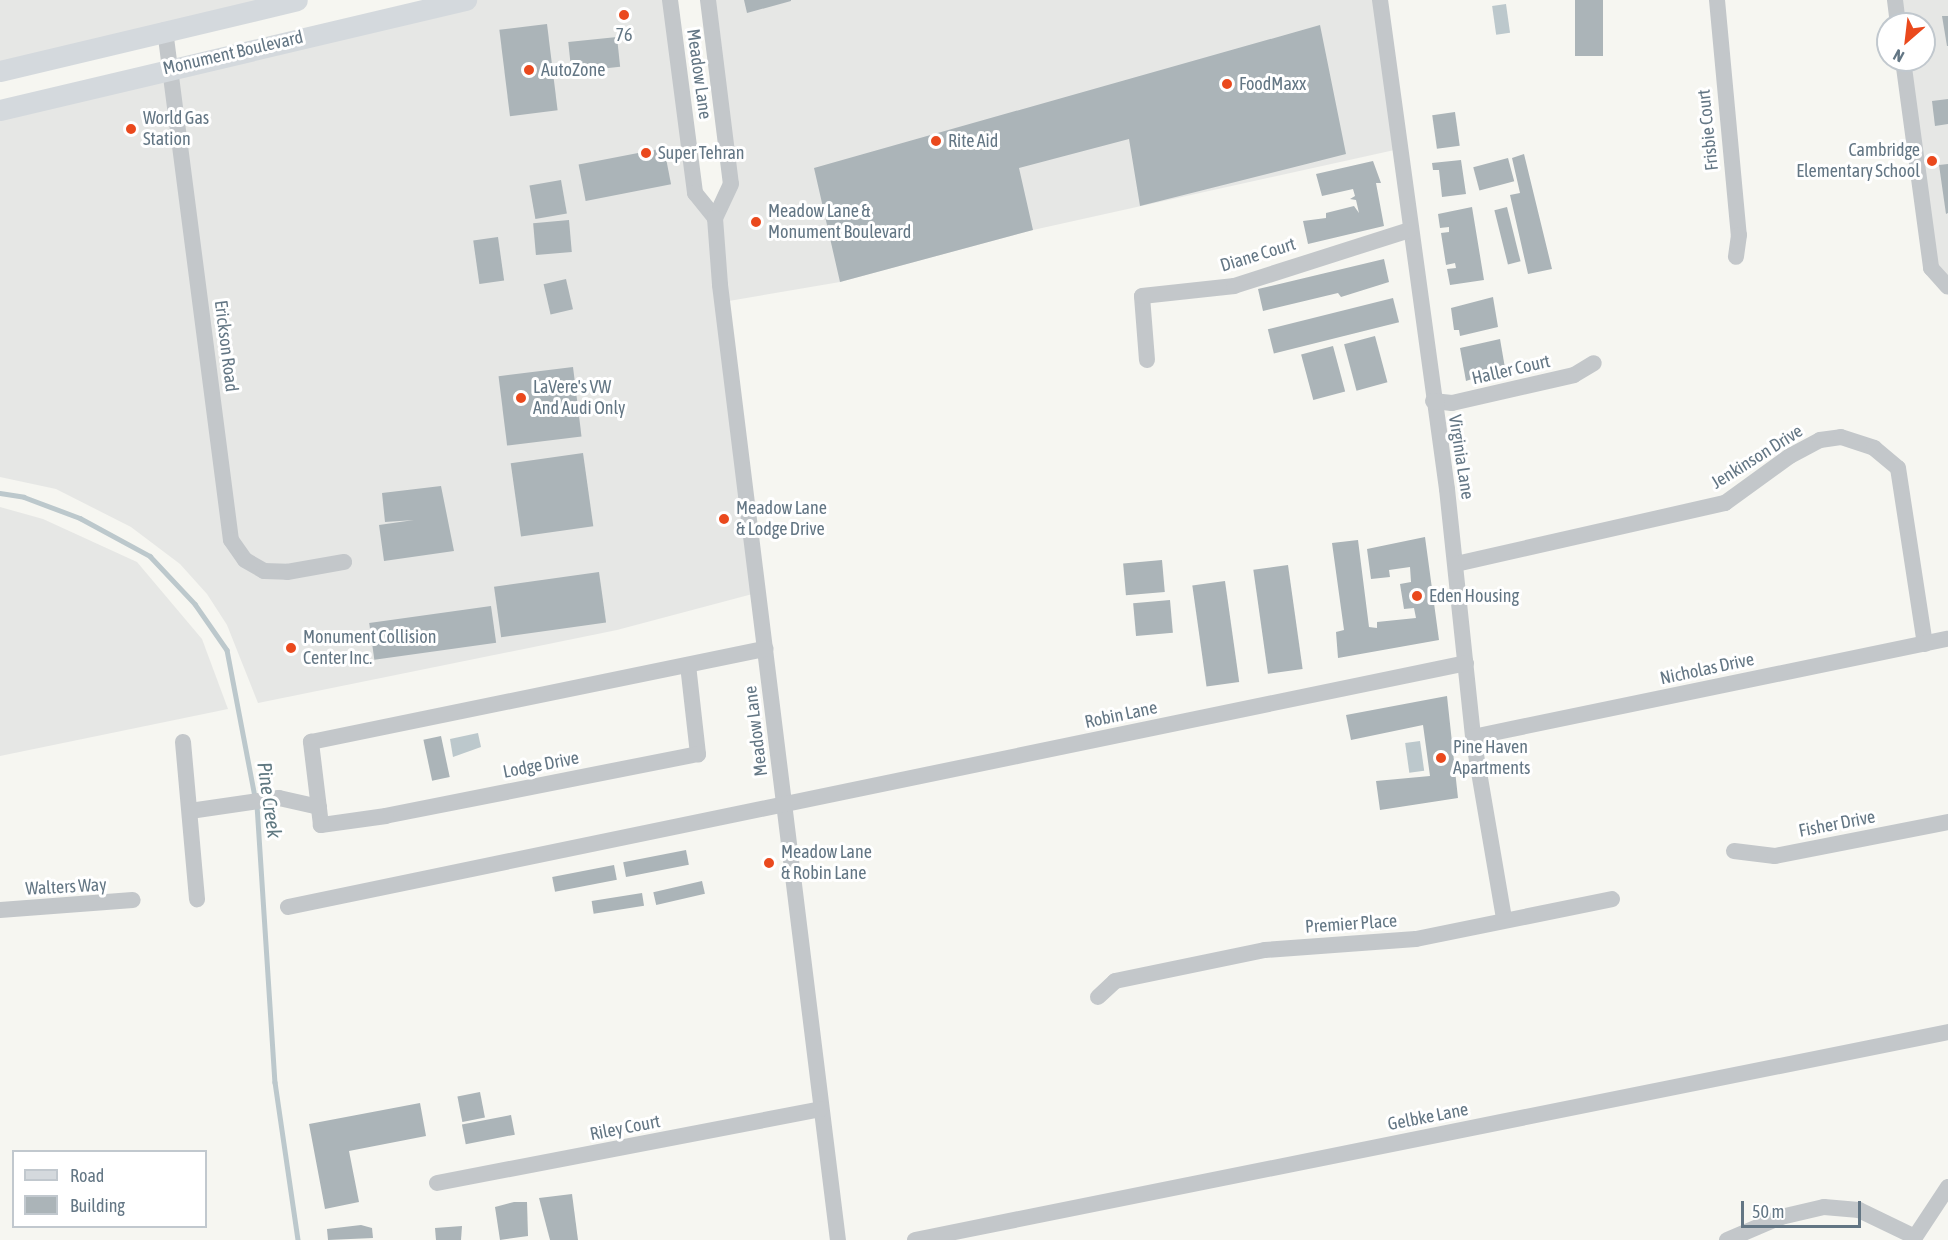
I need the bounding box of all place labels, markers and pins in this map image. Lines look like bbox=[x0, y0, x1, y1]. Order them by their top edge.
marker: 76 bbox=[617, 8, 631, 22]
place label: 76 bbox=[616, 24, 632, 46]
place label: AutoZone bbox=[541, 59, 605, 81]
marker: AutoZone bbox=[522, 63, 536, 77]
place label: FoodMaxx bbox=[1239, 73, 1306, 95]
marker: FoodMaxx bbox=[1220, 77, 1234, 91]
place label: World Gas Station bbox=[143, 108, 209, 150]
marker: World Gas Station bbox=[124, 122, 138, 136]
place label: Rite Aid bbox=[948, 130, 998, 152]
marker: Rite Aid bbox=[929, 134, 943, 148]
place label: Cambridge Elementary School bbox=[1796, 140, 1920, 182]
place label: Super Tehran bbox=[658, 142, 745, 164]
marker: Super Tehran bbox=[639, 146, 653, 160]
marker: Cambridge Elementary School bbox=[1925, 154, 1939, 168]
place label: Meadow Lane & Monument Boulevard bbox=[768, 201, 911, 244]
marker: Meadow Lane & Monument Boulevard bbox=[749, 215, 763, 229]
place label: LaVere's VW And Audi Only bbox=[533, 377, 625, 420]
marker: LaVere's VW And Audi Only bbox=[514, 391, 528, 405]
place label: Meadow Lane & Lodge Drive bbox=[736, 498, 827, 540]
marker: Meadow Lane & Lodge Drive bbox=[717, 512, 731, 526]
place label: Eden Housing bbox=[1429, 585, 1519, 607]
marker: Eden Housing bbox=[1410, 589, 1424, 603]
place label: Monument Collision Center Inc. bbox=[303, 627, 436, 670]
marker: Monument Collision Center Inc. bbox=[284, 641, 298, 655]
place label: Pine Haven Apartments bbox=[1453, 737, 1530, 780]
marker: Pine Haven Apartments bbox=[1434, 751, 1448, 765]
place label: Meadow Lane & Robin Lane bbox=[781, 842, 872, 884]
marker: Meadow Lane & Robin Lane bbox=[762, 856, 776, 870]

